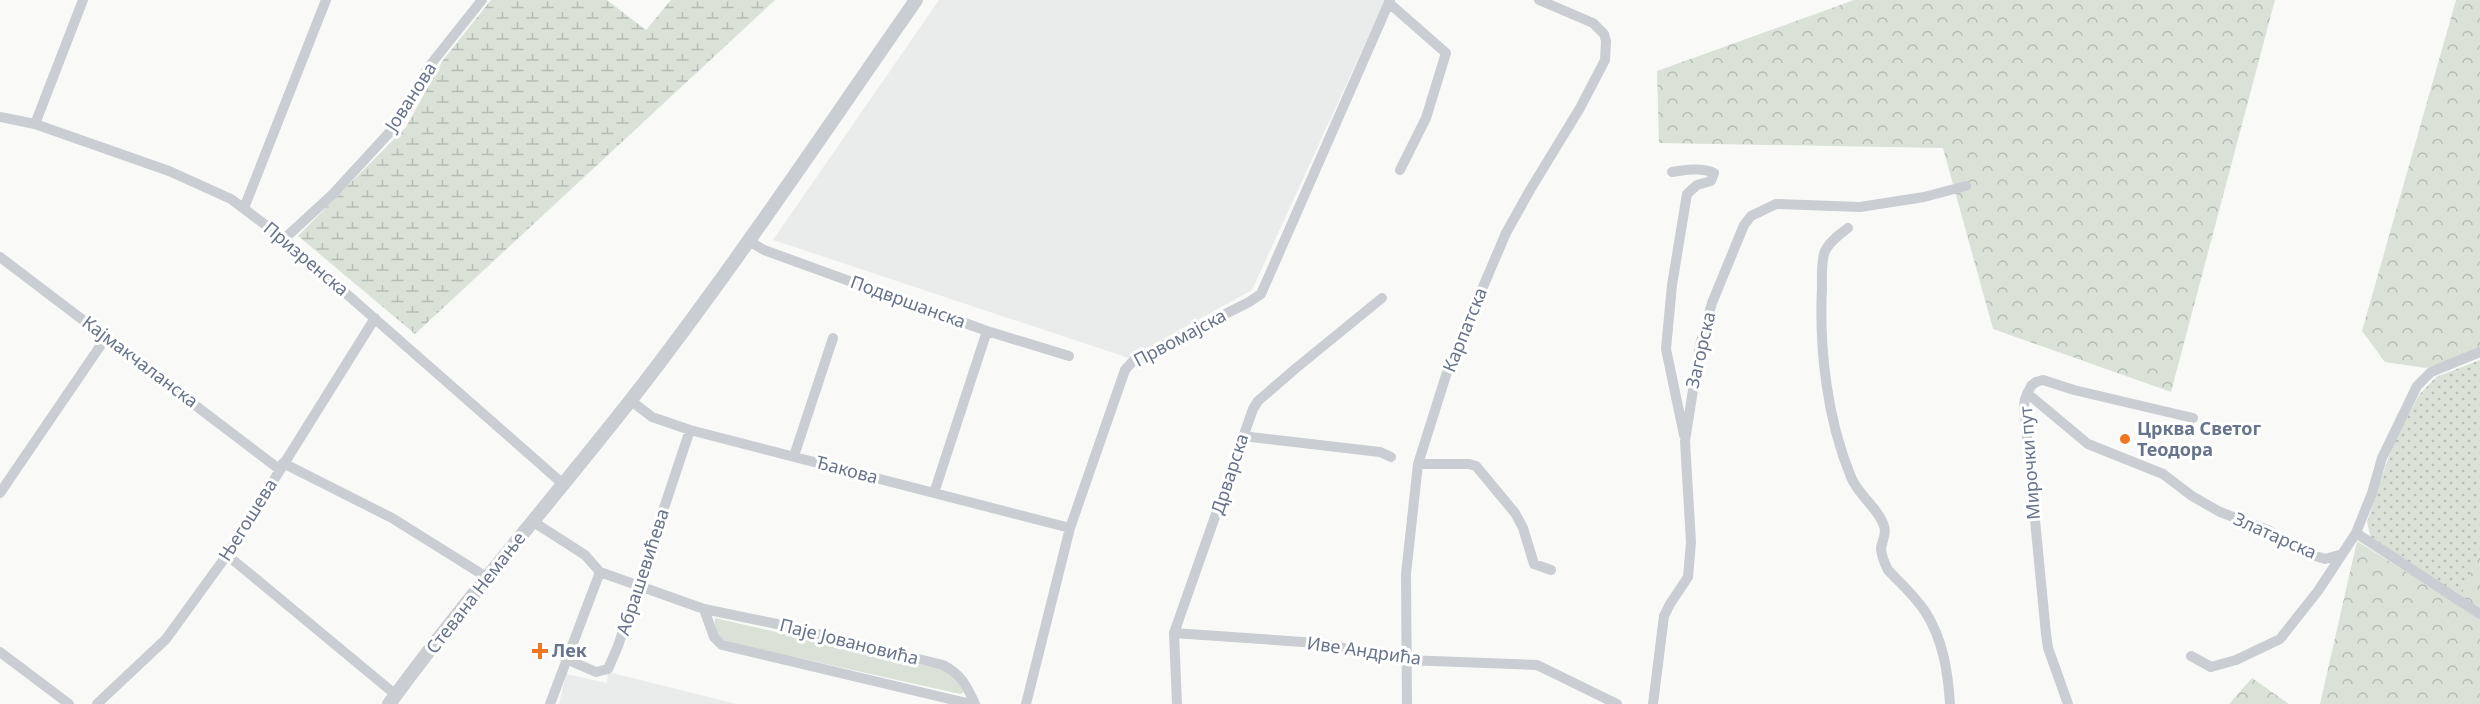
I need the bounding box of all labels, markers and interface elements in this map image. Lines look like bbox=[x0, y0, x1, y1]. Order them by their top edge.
street label: Јованова bbox=[378, 57, 441, 137]
street label: Призренска bbox=[259, 216, 354, 301]
street label: Подвршанска bbox=[847, 269, 969, 333]
street label: Карпатска bbox=[1436, 284, 1492, 375]
street label: Првомајска bbox=[1129, 303, 1230, 372]
street label: Загорска bbox=[1680, 309, 1720, 390]
street label: Кајмакчаланска bbox=[78, 310, 203, 413]
street label: Мирочки пут bbox=[2013, 405, 2045, 520]
place label: Црква Светог Теодора bbox=[2137, 416, 2261, 461]
street label: Дрварска bbox=[1205, 430, 1253, 517]
marker: Црква Светог Теодора bbox=[2118, 432, 2132, 446]
street label: Ђакова bbox=[814, 449, 881, 489]
street label: Његошева bbox=[212, 474, 282, 565]
street label: Абрашевићева bbox=[610, 505, 674, 638]
street label: Златарска bbox=[2230, 506, 2321, 564]
street label: Стевана Немање bbox=[420, 526, 530, 658]
street label: Паје Јовановића bbox=[777, 612, 921, 670]
street label: Иве Андрића bbox=[1306, 630, 1423, 670]
place label: Лек bbox=[552, 638, 587, 662]
marker: Лек bbox=[533, 644, 547, 658]

